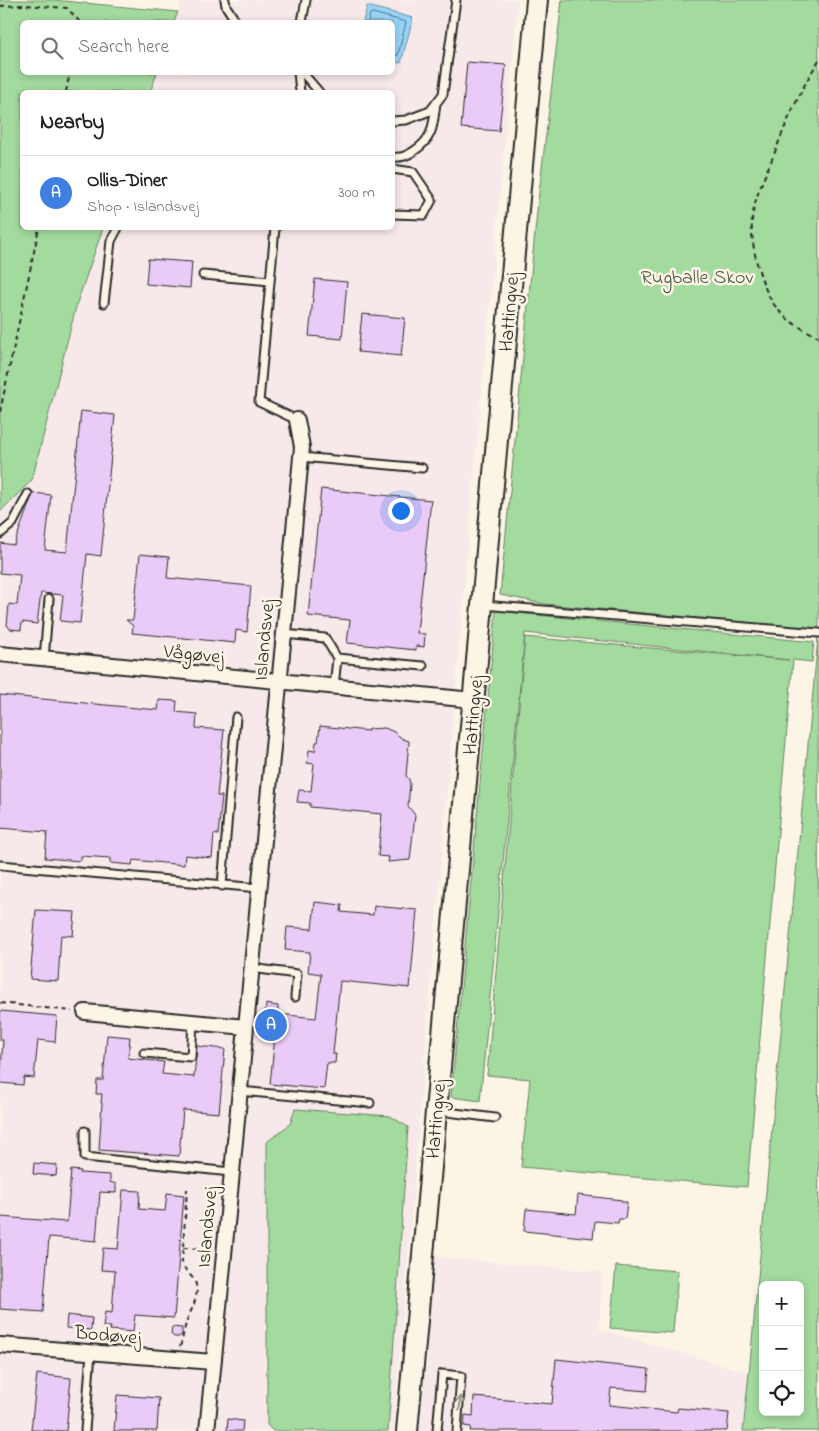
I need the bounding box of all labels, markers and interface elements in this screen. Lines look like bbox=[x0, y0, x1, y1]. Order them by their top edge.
search box bbox=[20, 20, 395, 75]
icon: search bbox=[38, 34, 66, 62]
text: Search here bbox=[78, 34, 169, 61]
text: Nearby bbox=[40, 108, 104, 138]
text: Ollis-Diner bbox=[87, 168, 167, 195]
text: A bbox=[51, 181, 61, 205]
text: 300 m bbox=[338, 181, 375, 205]
text: Shop · Islandsvej bbox=[87, 195, 199, 219]
park label: Rugballe Skov bbox=[641, 264, 753, 294]
street label: Hattingvej bbox=[493, 270, 529, 353]
your location bbox=[388, 498, 414, 524]
street label: Islandsvej bbox=[247, 597, 284, 682]
street label: Vågøvej bbox=[161, 638, 227, 674]
street label: Hattingvej bbox=[457, 673, 493, 756]
pin: A bbox=[255, 1006, 287, 1044]
street label: Hattingvej bbox=[420, 1077, 456, 1160]
street label: Islandsvej bbox=[190, 1184, 227, 1269]
map controls bbox=[759, 1281, 804, 1416]
button: + bbox=[759, 1281, 804, 1326]
street label: Bodøvej bbox=[72, 1319, 143, 1354]
button: − bbox=[759, 1326, 804, 1371]
button: locate bbox=[759, 1371, 804, 1416]
one-way arrow bbox=[455, 1396, 465, 1412]

